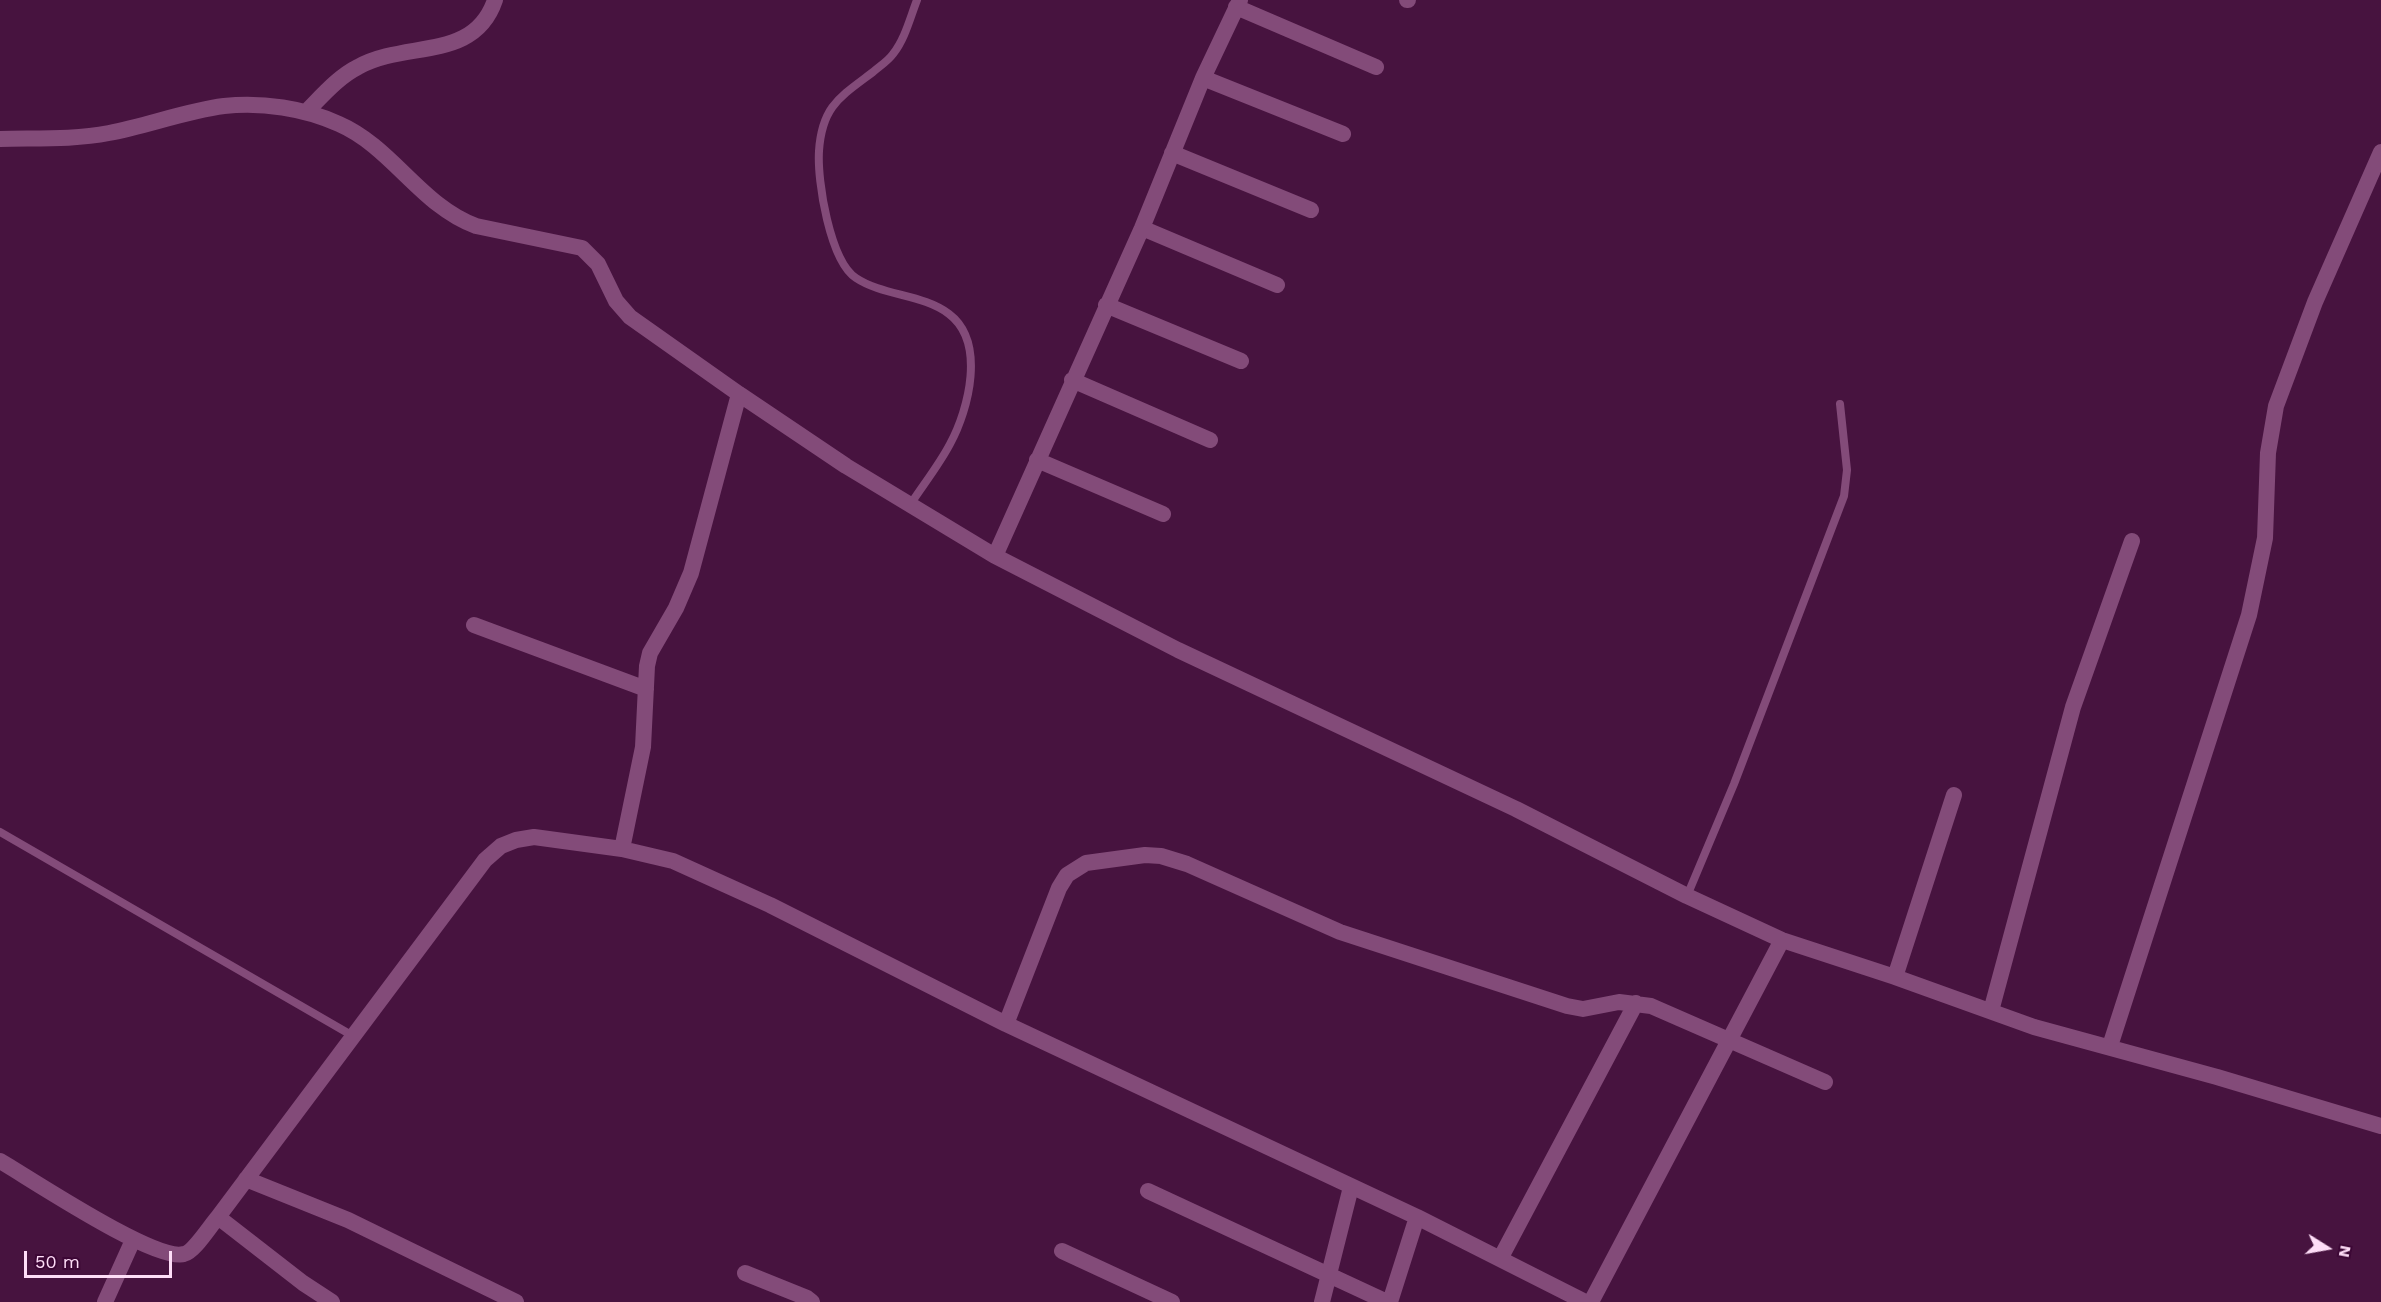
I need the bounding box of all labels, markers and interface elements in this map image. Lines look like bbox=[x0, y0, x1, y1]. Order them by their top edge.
north arrow bbox=[2297, 1218, 2357, 1278]
scale bar bbox=[27, 1239, 176, 1277]
text: N bbox=[2335, 1244, 2356, 1259]
text: 50 m bbox=[35, 1251, 80, 1272]

